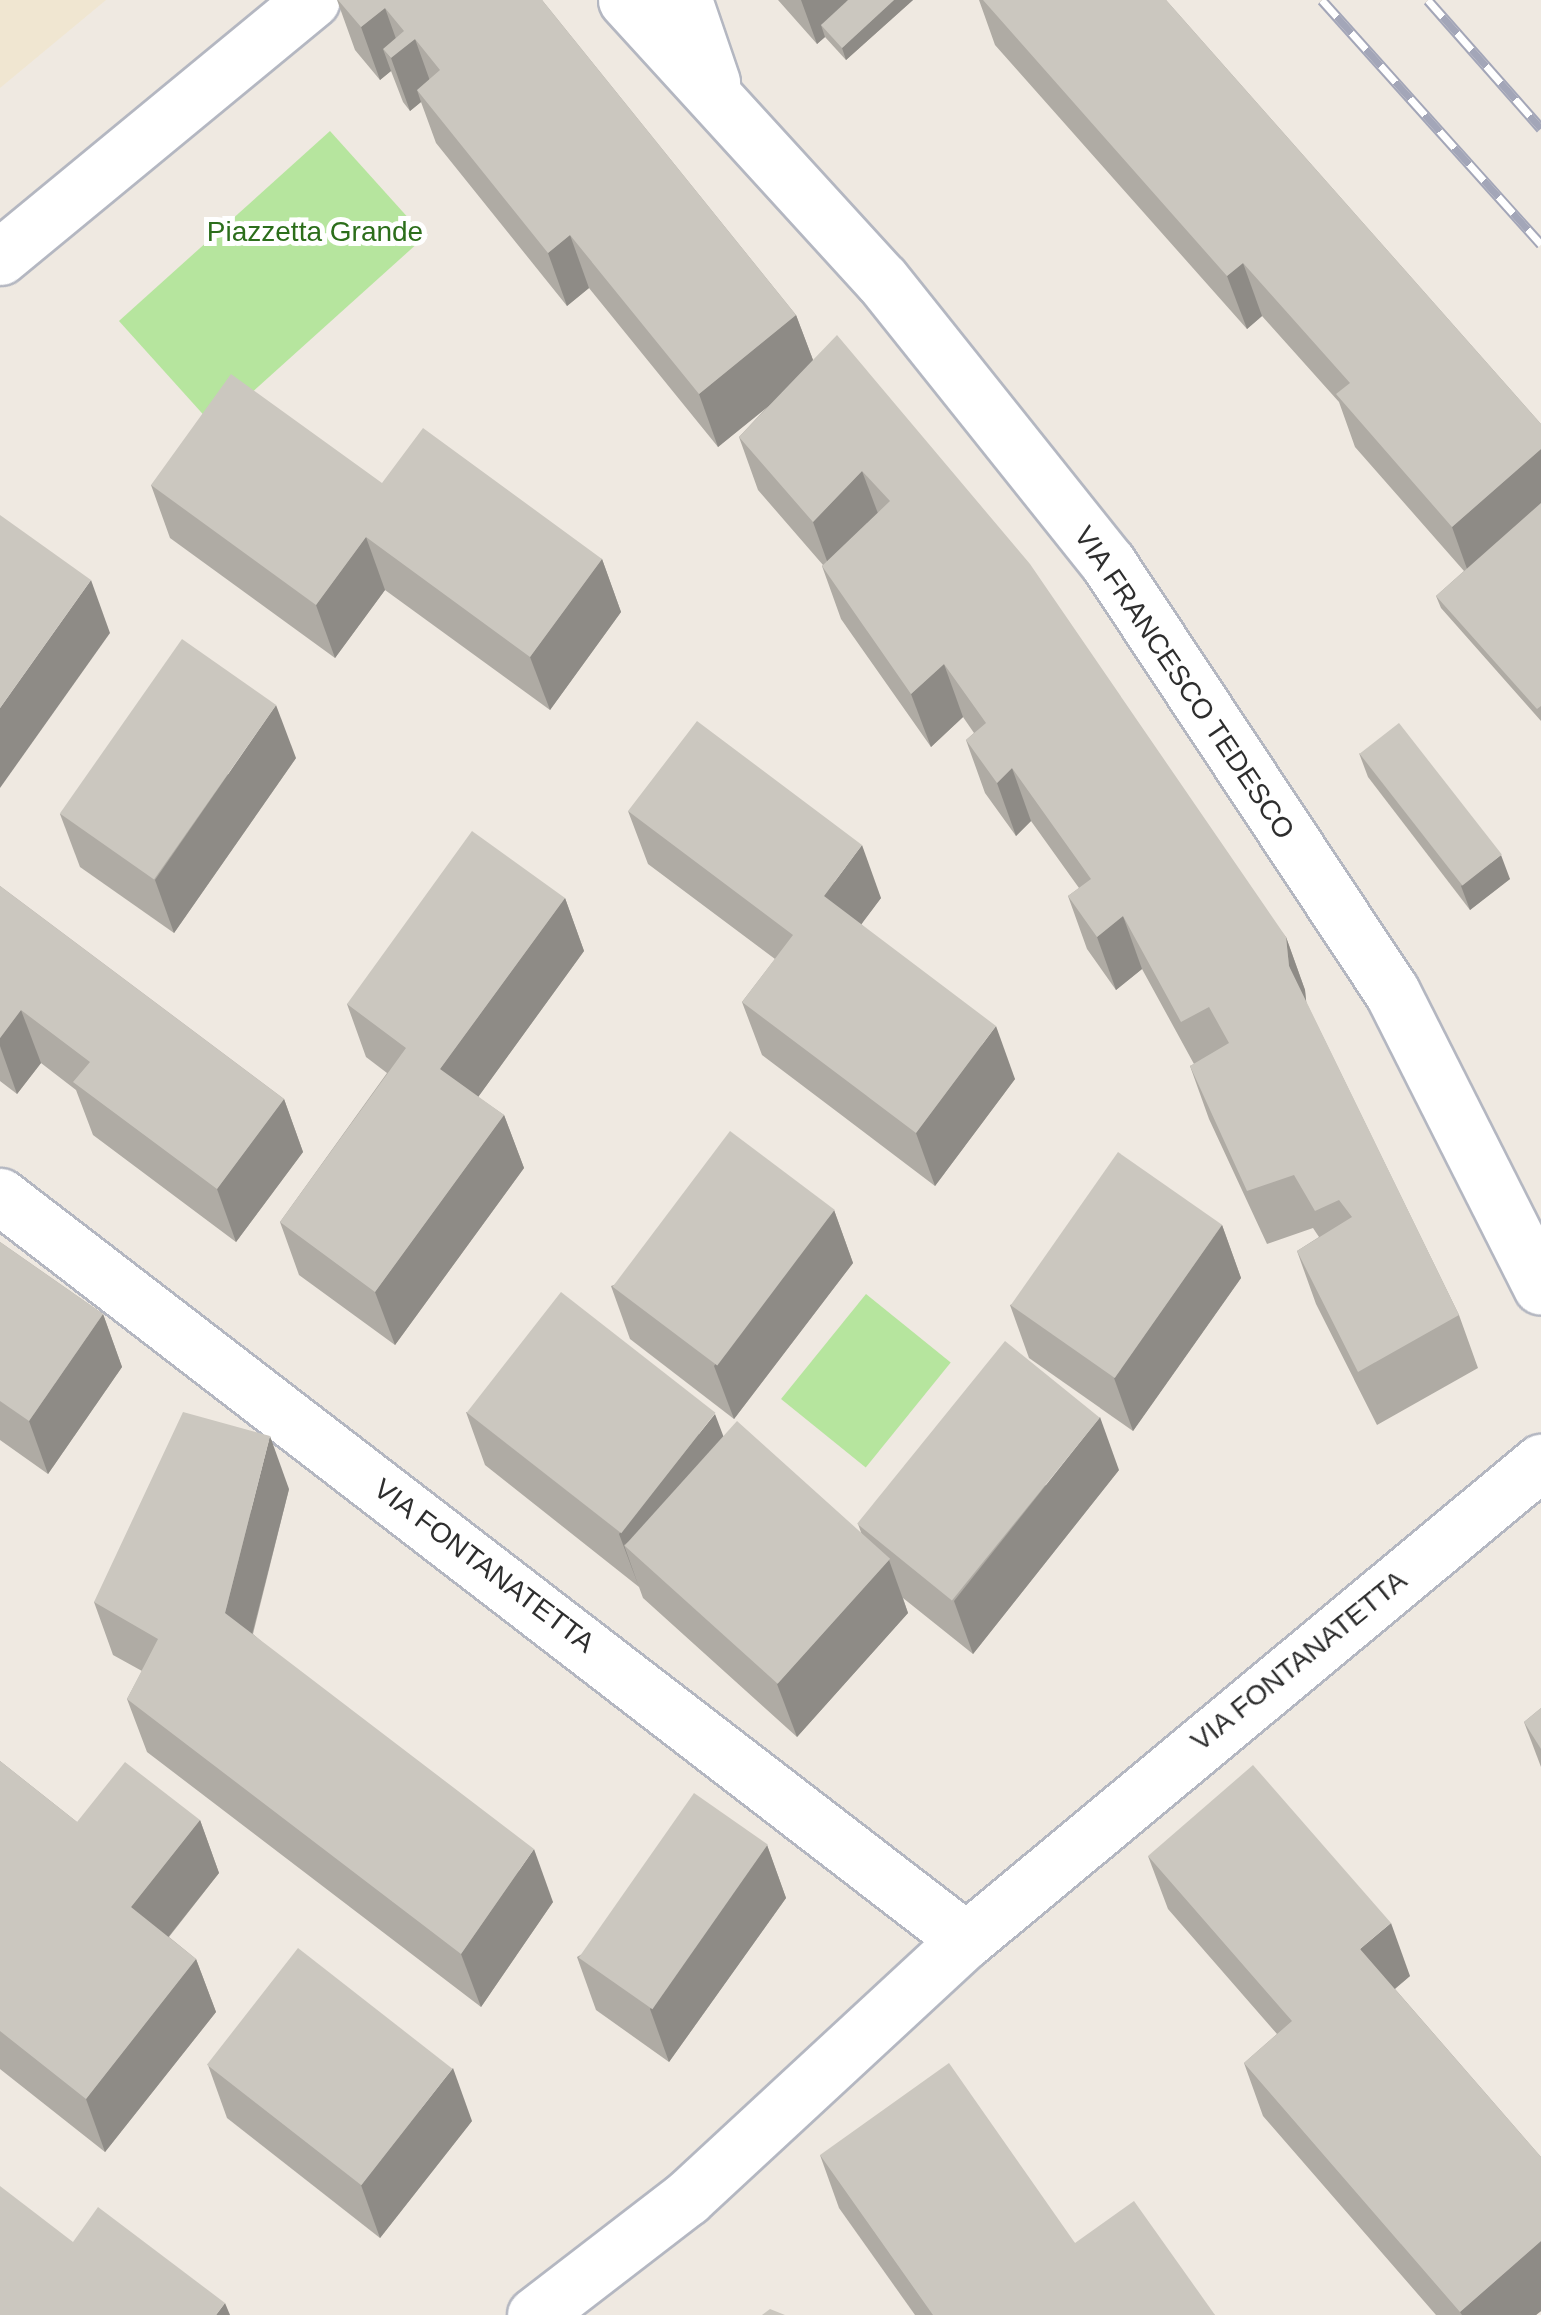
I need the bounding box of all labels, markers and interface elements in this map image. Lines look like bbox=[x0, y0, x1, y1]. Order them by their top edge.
park label: Piazzetta Grande bbox=[207, 215, 423, 249]
street label: VIA FRANCESCO TEDESCO bbox=[1066, 519, 1302, 847]
street label: VIA FONTANATETTA bbox=[366, 1472, 602, 1660]
street label: VIA FONTANATETTA bbox=[1184, 1563, 1414, 1759]

